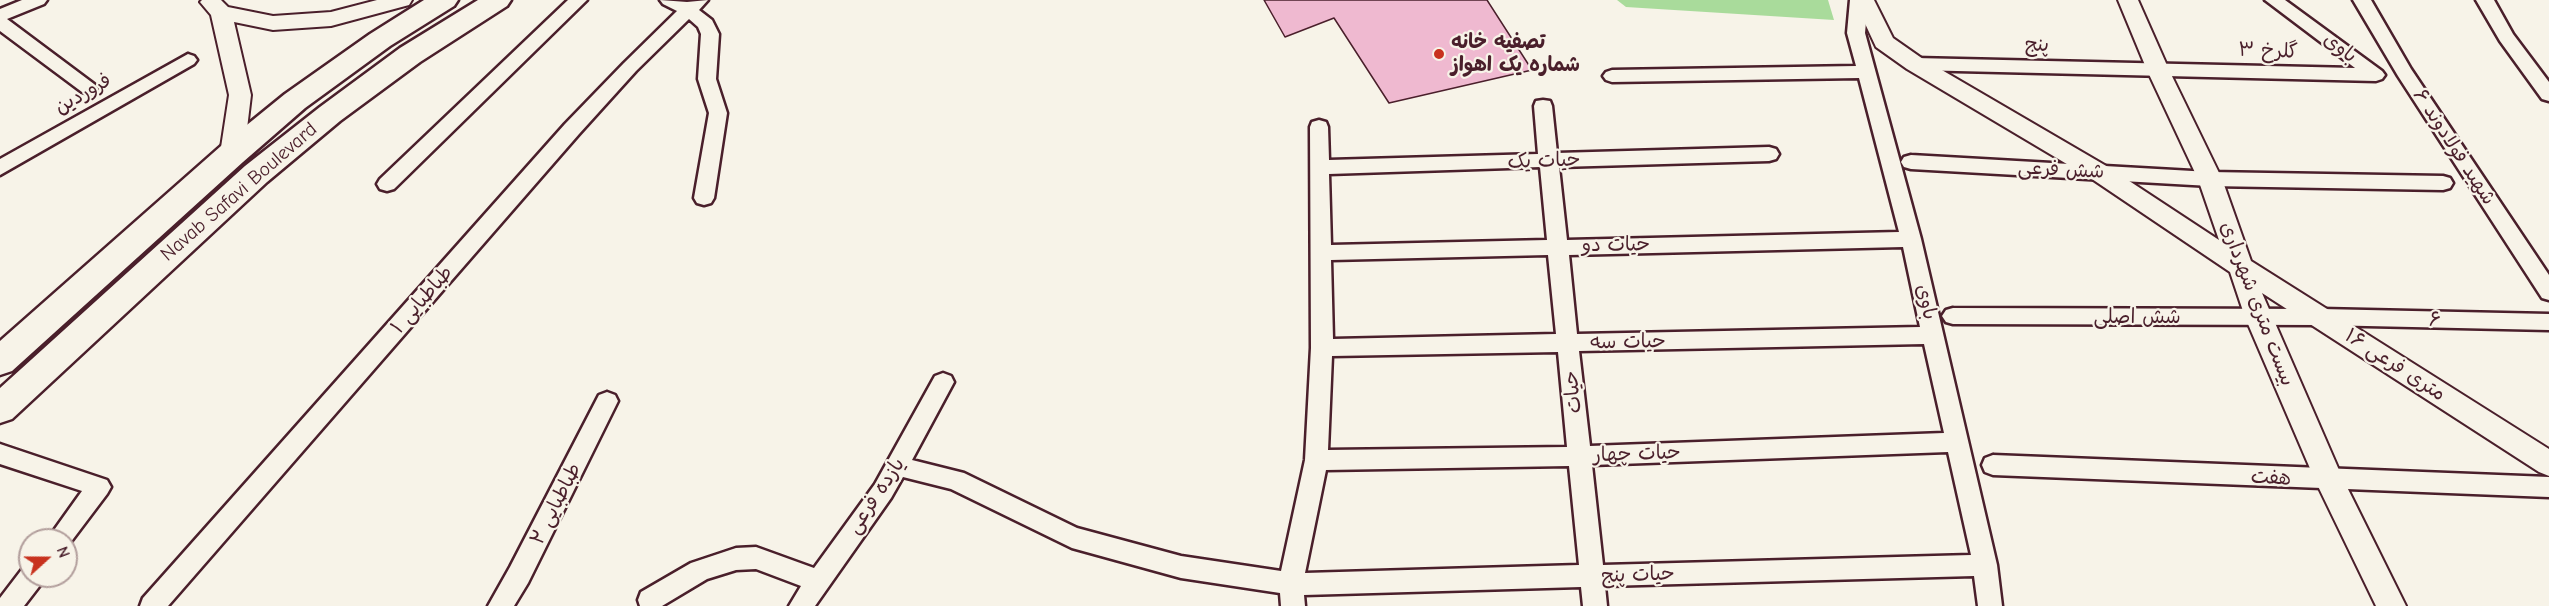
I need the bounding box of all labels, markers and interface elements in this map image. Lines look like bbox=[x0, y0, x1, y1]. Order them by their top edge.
street label: باوی bbox=[2319, 28, 2361, 68]
place label: تصفیه خانه شماره یک اهواز bbox=[1451, 30, 1580, 77]
street label: پنج bbox=[2024, 33, 2050, 57]
street label: گلرخ ۳ bbox=[2238, 38, 2298, 64]
marker: تصفیه خانه شماره یک اهواز bbox=[1432, 47, 1446, 61]
street label: فروردین bbox=[50, 68, 116, 120]
street label: شهید فولادوند ۶ bbox=[2408, 84, 2500, 210]
street label: Navab Safavi Boulevard bbox=[156, 118, 322, 266]
street label: حیات یک bbox=[1507, 148, 1581, 174]
street label: شش فرعی bbox=[2017, 156, 2105, 184]
street label: بیست متری شهرداری bbox=[2215, 218, 2299, 390]
street label: حیات دو bbox=[1582, 232, 1650, 258]
street label: طباطبایی ۱ bbox=[386, 261, 458, 339]
street label: باوی bbox=[1910, 282, 1942, 322]
street label: شش اصلی bbox=[2093, 305, 2181, 329]
street label: ۶ bbox=[2429, 308, 2441, 332]
street label: ۱۶ متری فرعی bbox=[2340, 324, 2450, 406]
street label: حیات سه bbox=[1590, 329, 1666, 355]
street label: حیات bbox=[1559, 370, 1587, 414]
street label: حیات چهار bbox=[1593, 440, 1681, 468]
street label: یازده فرعی bbox=[842, 453, 910, 539]
street label: طباطبایی ۲ bbox=[525, 459, 587, 549]
street label: هفت bbox=[2250, 465, 2292, 491]
north arrow bbox=[18, 528, 78, 588]
text: N bbox=[53, 544, 73, 560]
street label: حیات پنج bbox=[1601, 562, 1675, 588]

